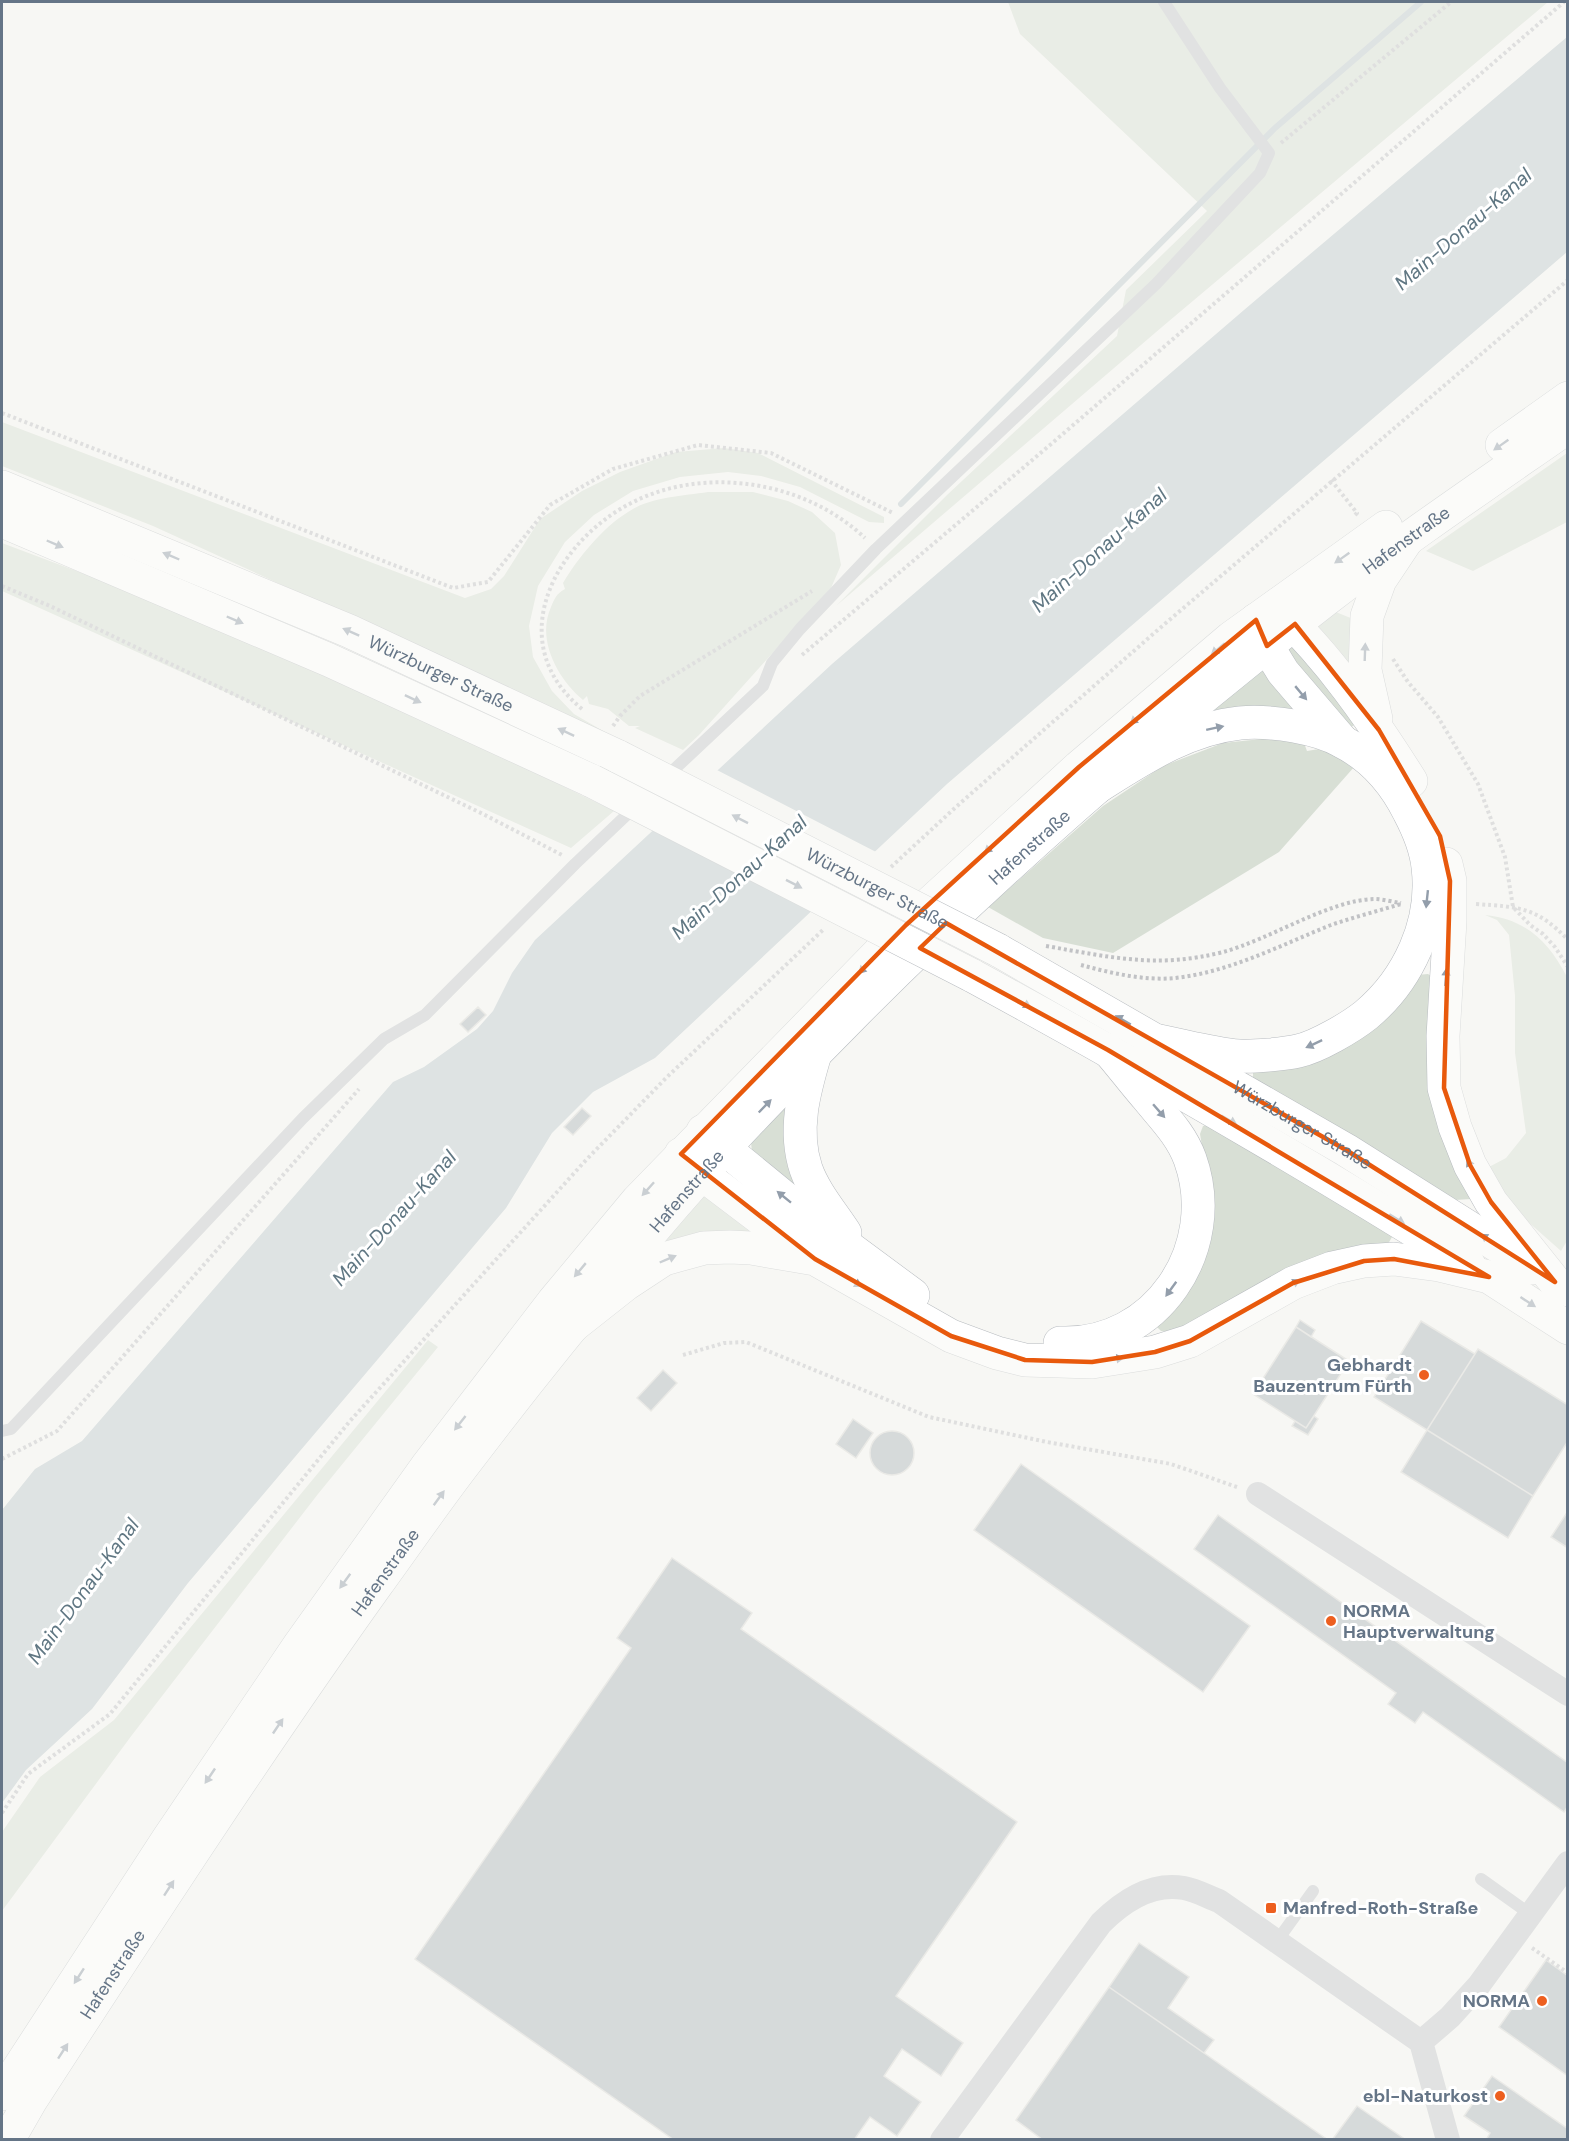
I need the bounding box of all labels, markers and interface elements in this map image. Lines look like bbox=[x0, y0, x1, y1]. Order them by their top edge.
water label: Main-Donau-Kanal bbox=[1389, 162, 1538, 296]
one-way arrow bbox=[1494, 439, 1509, 451]
water label: Main-Donau-Kanal bbox=[1026, 482, 1173, 618]
street label: Hafenstraße bbox=[1358, 501, 1455, 580]
one-way arrow bbox=[47, 539, 65, 549]
one-way arrow bbox=[162, 551, 180, 561]
one-way arrow bbox=[1335, 552, 1350, 564]
one-way arrow bbox=[226, 615, 244, 625]
one-way arrow bbox=[341, 627, 359, 637]
street label: Würzburger Straße bbox=[364, 630, 517, 718]
one-way arrow bbox=[1211, 642, 1226, 655]
one-way arrow bbox=[1361, 643, 1370, 662]
one-way arrow bbox=[1295, 685, 1308, 701]
one-way arrow bbox=[405, 694, 422, 703]
one-way arrow bbox=[1129, 712, 1145, 725]
one-way arrow bbox=[1206, 723, 1225, 732]
one-way arrow bbox=[557, 727, 574, 736]
street label: Hafenstraße bbox=[984, 804, 1076, 890]
water label: Main-Donau-Kanal bbox=[666, 809, 813, 945]
one-way arrow bbox=[732, 814, 749, 823]
one-way arrow bbox=[984, 840, 999, 853]
street label: Würzburger Straße bbox=[802, 842, 953, 935]
one-way arrow bbox=[786, 879, 803, 889]
one-way arrow bbox=[1422, 890, 1432, 909]
one-way arrow bbox=[858, 959, 872, 973]
one-way arrow bbox=[1442, 968, 1451, 987]
one-way arrow bbox=[1015, 998, 1032, 1008]
one-way arrow bbox=[1115, 1015, 1131, 1026]
one-way arrow bbox=[1305, 1040, 1323, 1050]
street label: Würzburger Straße bbox=[1228, 1075, 1377, 1175]
one-way arrow bbox=[758, 1099, 771, 1114]
one-way arrow bbox=[1152, 1103, 1165, 1118]
one-way arrow bbox=[1221, 1115, 1237, 1126]
water label: Main-Donau-Kanal bbox=[326, 1144, 462, 1291]
street label: Hafenstraße bbox=[644, 1145, 729, 1238]
one-way arrow bbox=[1467, 1159, 1476, 1176]
one-way arrow bbox=[641, 1181, 655, 1196]
one-way arrow bbox=[777, 1192, 792, 1204]
one-way arrow bbox=[1388, 1214, 1405, 1225]
one-way arrow bbox=[1480, 1234, 1496, 1245]
one-way arrow bbox=[659, 1254, 676, 1263]
one-way arrow bbox=[574, 1262, 587, 1278]
one-way arrow bbox=[846, 1276, 862, 1287]
one-way arrow bbox=[1284, 1279, 1301, 1289]
one-way arrow bbox=[1165, 1280, 1177, 1296]
one-way arrow bbox=[1520, 1297, 1536, 1308]
place label: Gebhardt Bauzentrum Fürth bbox=[1253, 1353, 1412, 1398]
one-way arrow bbox=[1105, 1355, 1124, 1364]
marker: Gebhardt Bauzentrum Fürth bbox=[1417, 1368, 1431, 1382]
one-way arrow bbox=[454, 1415, 466, 1431]
one-way arrow bbox=[433, 1491, 445, 1507]
water label: Main-Donau-Kanal bbox=[21, 1513, 145, 1669]
street label: Hafenstraße bbox=[346, 1524, 425, 1621]
one-way arrow bbox=[339, 1572, 351, 1588]
place label: NORMA Hauptverwaltung bbox=[1343, 1599, 1495, 1644]
marker: NORMA Hauptverwaltung bbox=[1324, 1614, 1338, 1628]
one-way arrow bbox=[272, 1718, 283, 1734]
one-way arrow bbox=[205, 1768, 216, 1784]
one-way arrow bbox=[163, 1879, 174, 1896]
place label: Manfred-Roth-Straße bbox=[1283, 1896, 1479, 1920]
marker: Manfred-Roth-Straße bbox=[1264, 1901, 1278, 1915]
street label: Hafenstraße bbox=[75, 1925, 151, 2024]
one-way arrow bbox=[73, 1968, 84, 1984]
place label: NORMA bbox=[1463, 1989, 1530, 2013]
marker: NORMA bbox=[1535, 1994, 1549, 2008]
one-way arrow bbox=[57, 2043, 68, 2059]
place label: ebl-Naturkost bbox=[1363, 2084, 1488, 2108]
marker: ebl-Naturkost bbox=[1493, 2089, 1507, 2103]

